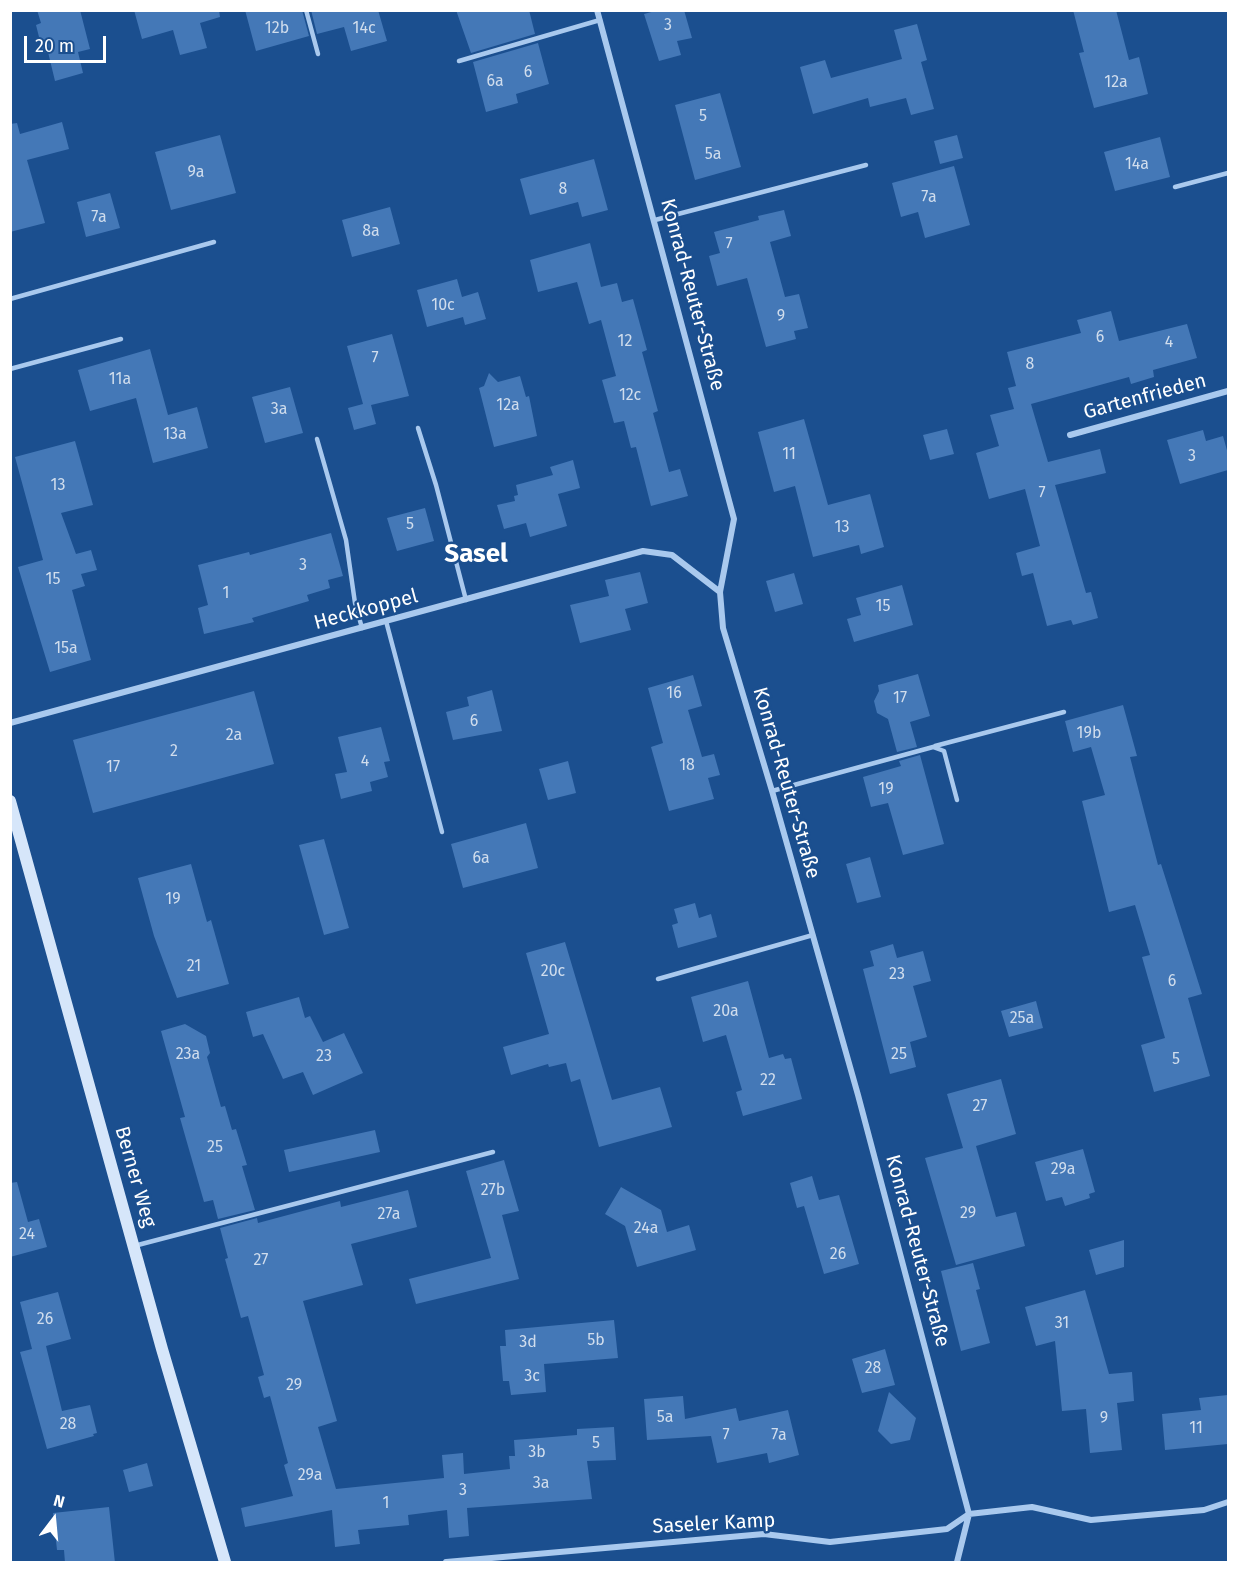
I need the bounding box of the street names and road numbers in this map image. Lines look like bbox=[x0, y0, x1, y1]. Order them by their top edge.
street label: Konrad-Reuter-Straße bbox=[655, 196, 729, 394]
street label: Gartenfrieden bbox=[1081, 369, 1209, 425]
street label: Heckkoppel bbox=[311, 585, 421, 635]
street label: Konrad-Reuter-Straße bbox=[747, 684, 825, 882]
street label: Berner Weg bbox=[109, 1124, 161, 1230]
street label: Konrad-Reuter-Straße bbox=[880, 1152, 954, 1350]
street label: Saseler Kamp bbox=[652, 1509, 776, 1539]

